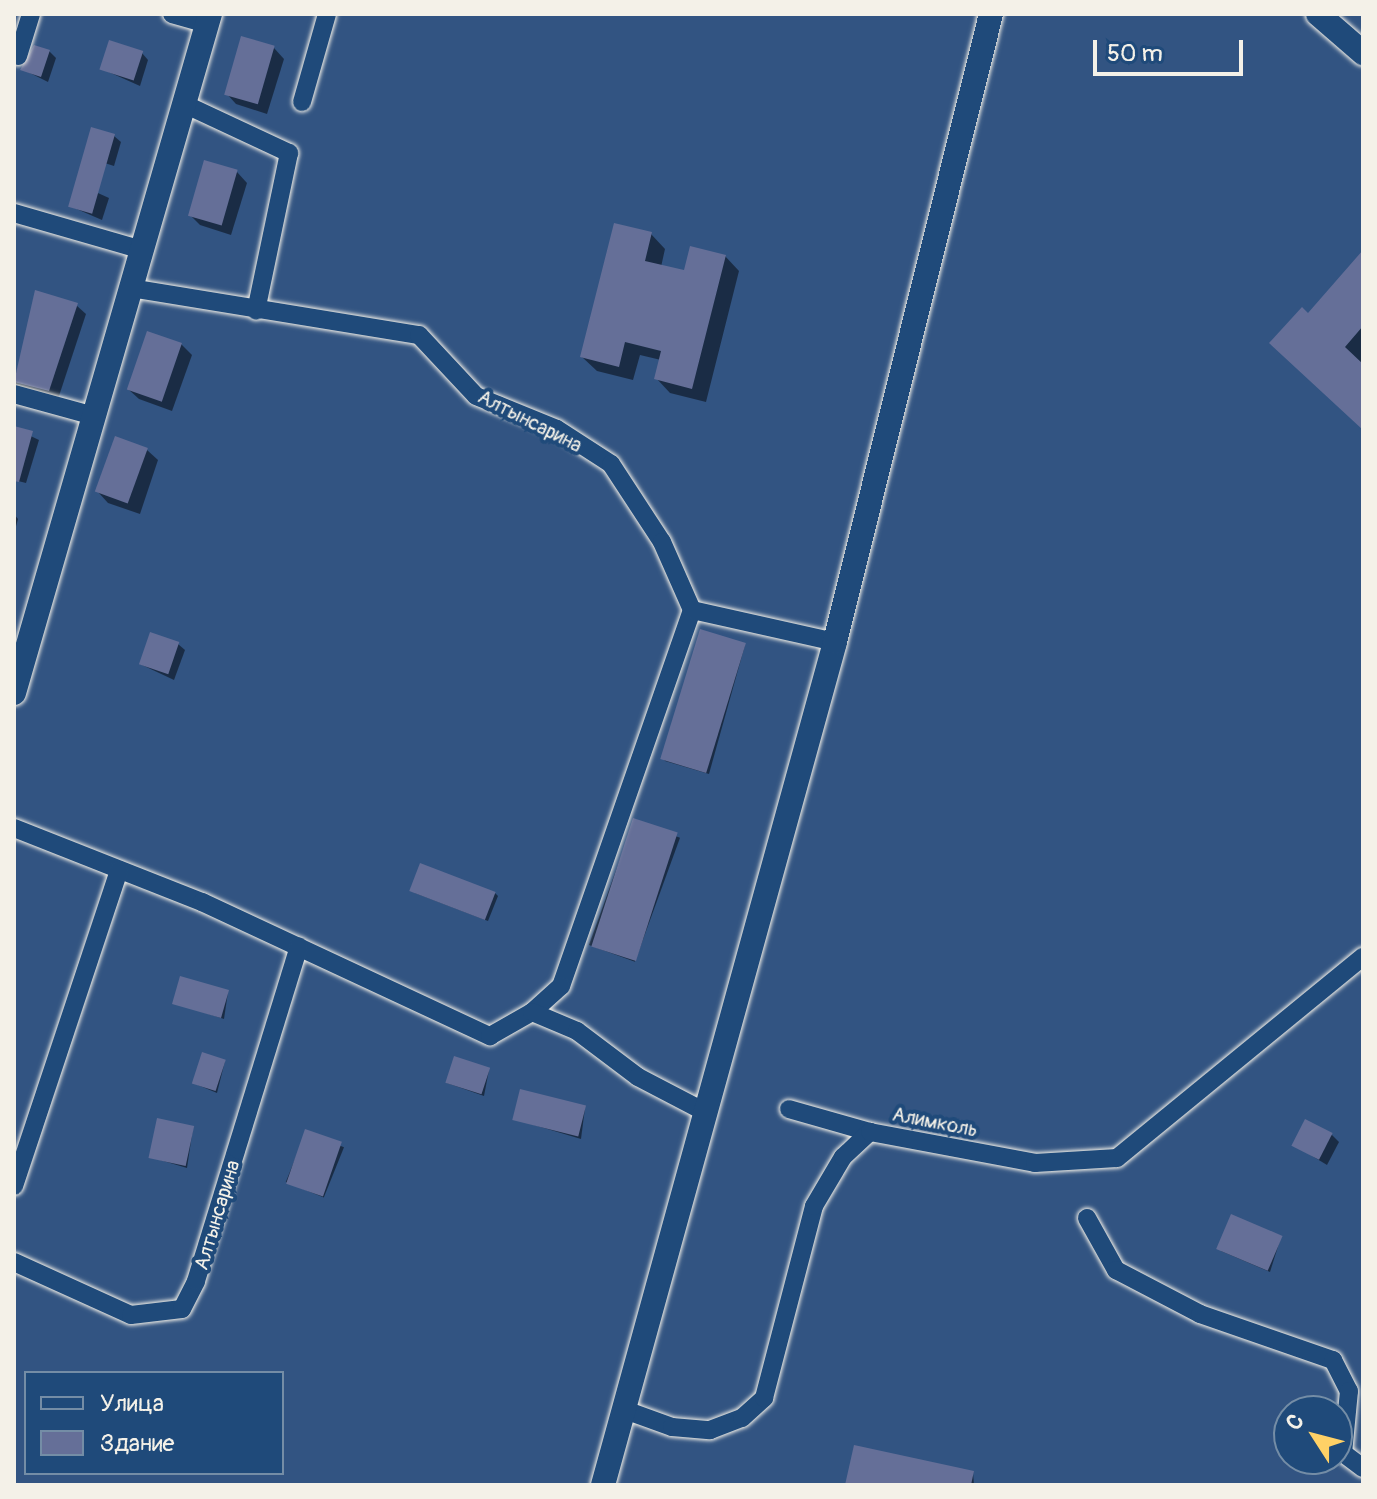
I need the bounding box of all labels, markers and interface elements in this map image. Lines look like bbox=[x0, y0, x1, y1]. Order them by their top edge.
scale bar bbox=[1097, 24, 1247, 74]
text: 50 m bbox=[1107, 39, 1163, 68]
street label: Алтынсарина bbox=[474, 385, 586, 457]
street label: Алимколь bbox=[890, 1102, 980, 1142]
street label: Алтынсарина bbox=[189, 1157, 245, 1273]
legend bbox=[24, 1371, 284, 1475]
text: Улица bbox=[100, 1389, 164, 1418]
north arrow bbox=[1273, 1395, 1353, 1475]
text: С bbox=[1280, 1408, 1311, 1436]
text: Здание bbox=[100, 1429, 174, 1458]

